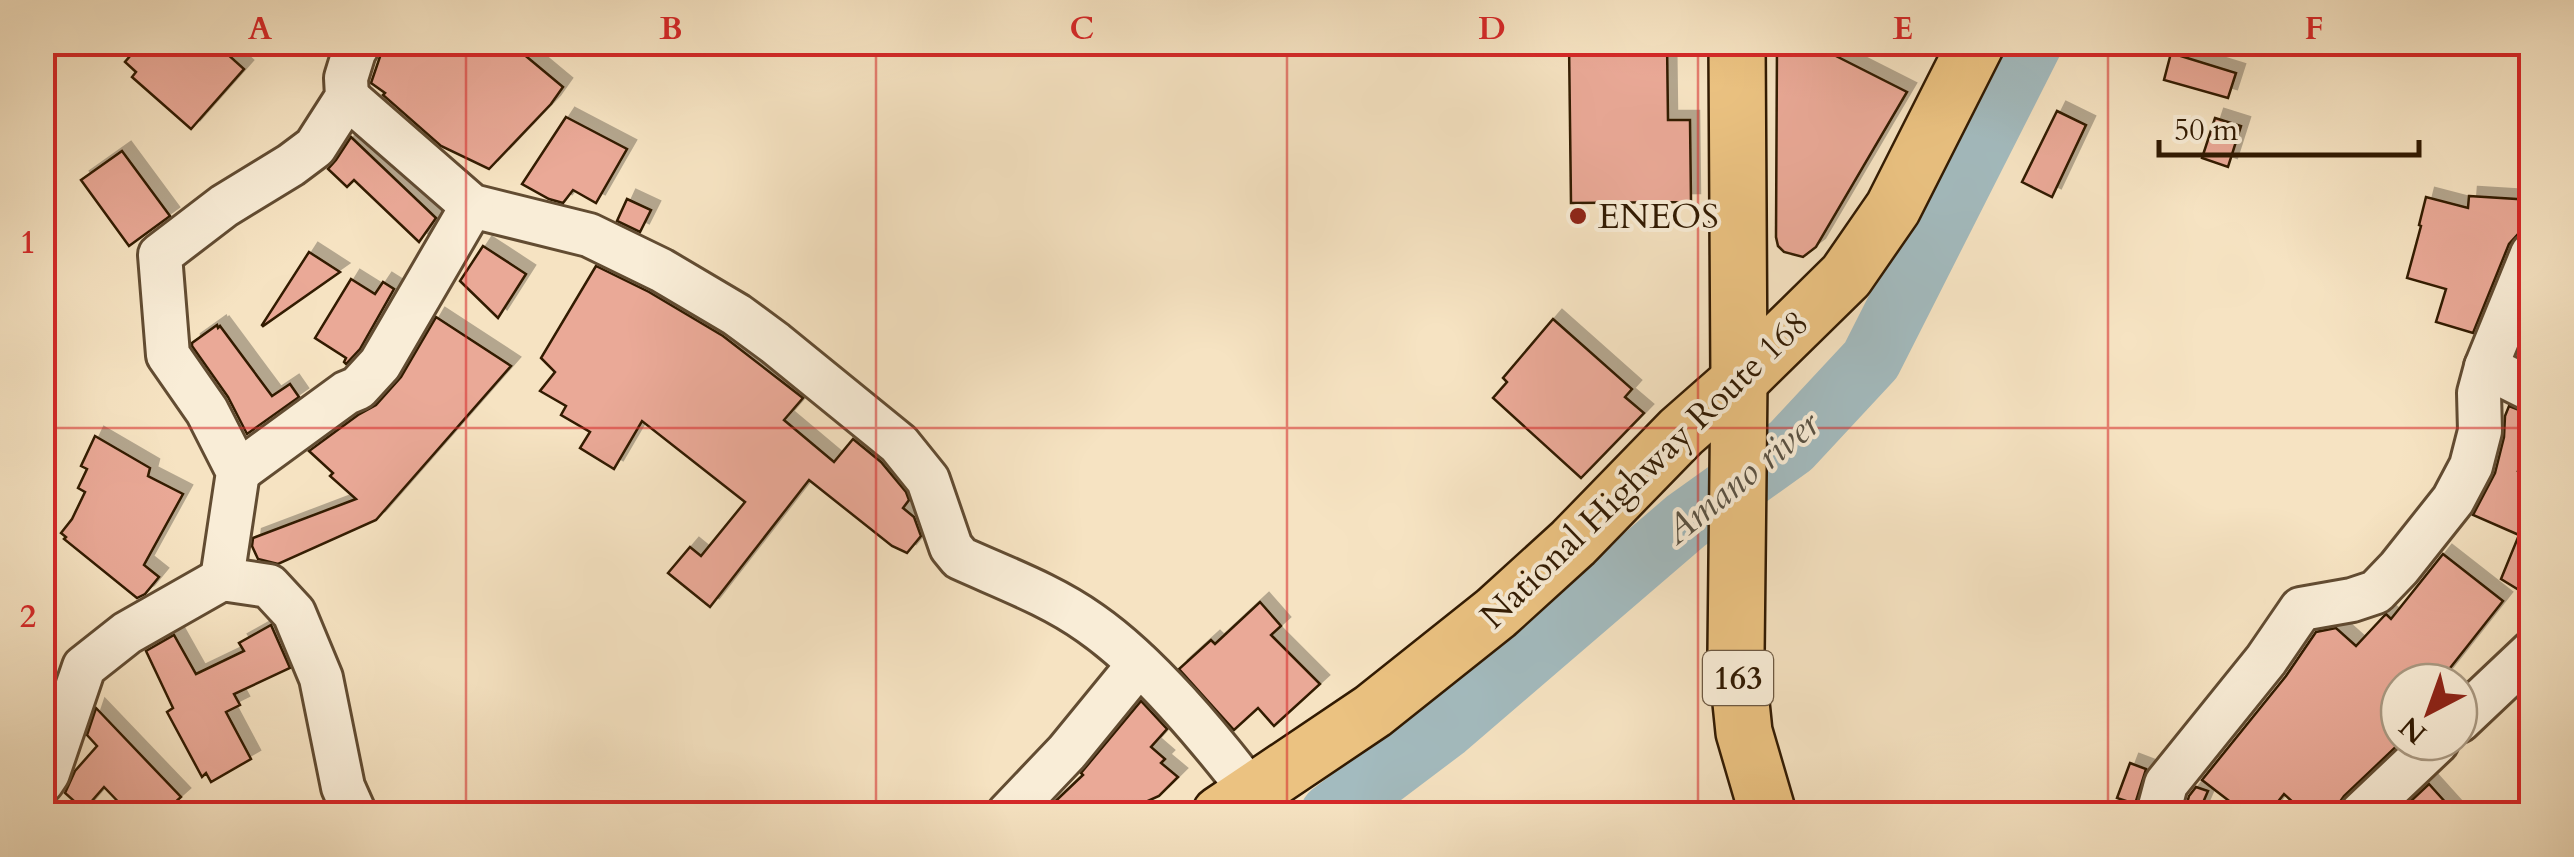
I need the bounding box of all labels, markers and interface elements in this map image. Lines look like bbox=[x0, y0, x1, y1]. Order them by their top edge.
text: A bbox=[248, 7, 272, 51]
text: B bbox=[659, 7, 683, 51]
text: C bbox=[1070, 7, 1094, 51]
text: D bbox=[1478, 7, 1506, 51]
text: E bbox=[1893, 7, 1913, 51]
text: F bbox=[2305, 7, 2323, 51]
scale bar bbox=[2159, 95, 2419, 157]
text: 50 m bbox=[2174, 110, 2239, 151]
place label: ENEOS bbox=[1598, 193, 1719, 241]
marker: ENEOS bbox=[1567, 205, 1589, 227]
text: 1 bbox=[20, 221, 36, 265]
street label: National Highway Route 168 bbox=[1470, 300, 1819, 640]
water label: Amano river bbox=[1652, 398, 1832, 557]
text: 2 bbox=[20, 595, 36, 639]
road number: 163 bbox=[1703, 651, 1773, 705]
north arrow bbox=[2379, 662, 2479, 762]
text: N bbox=[2392, 708, 2435, 752]

